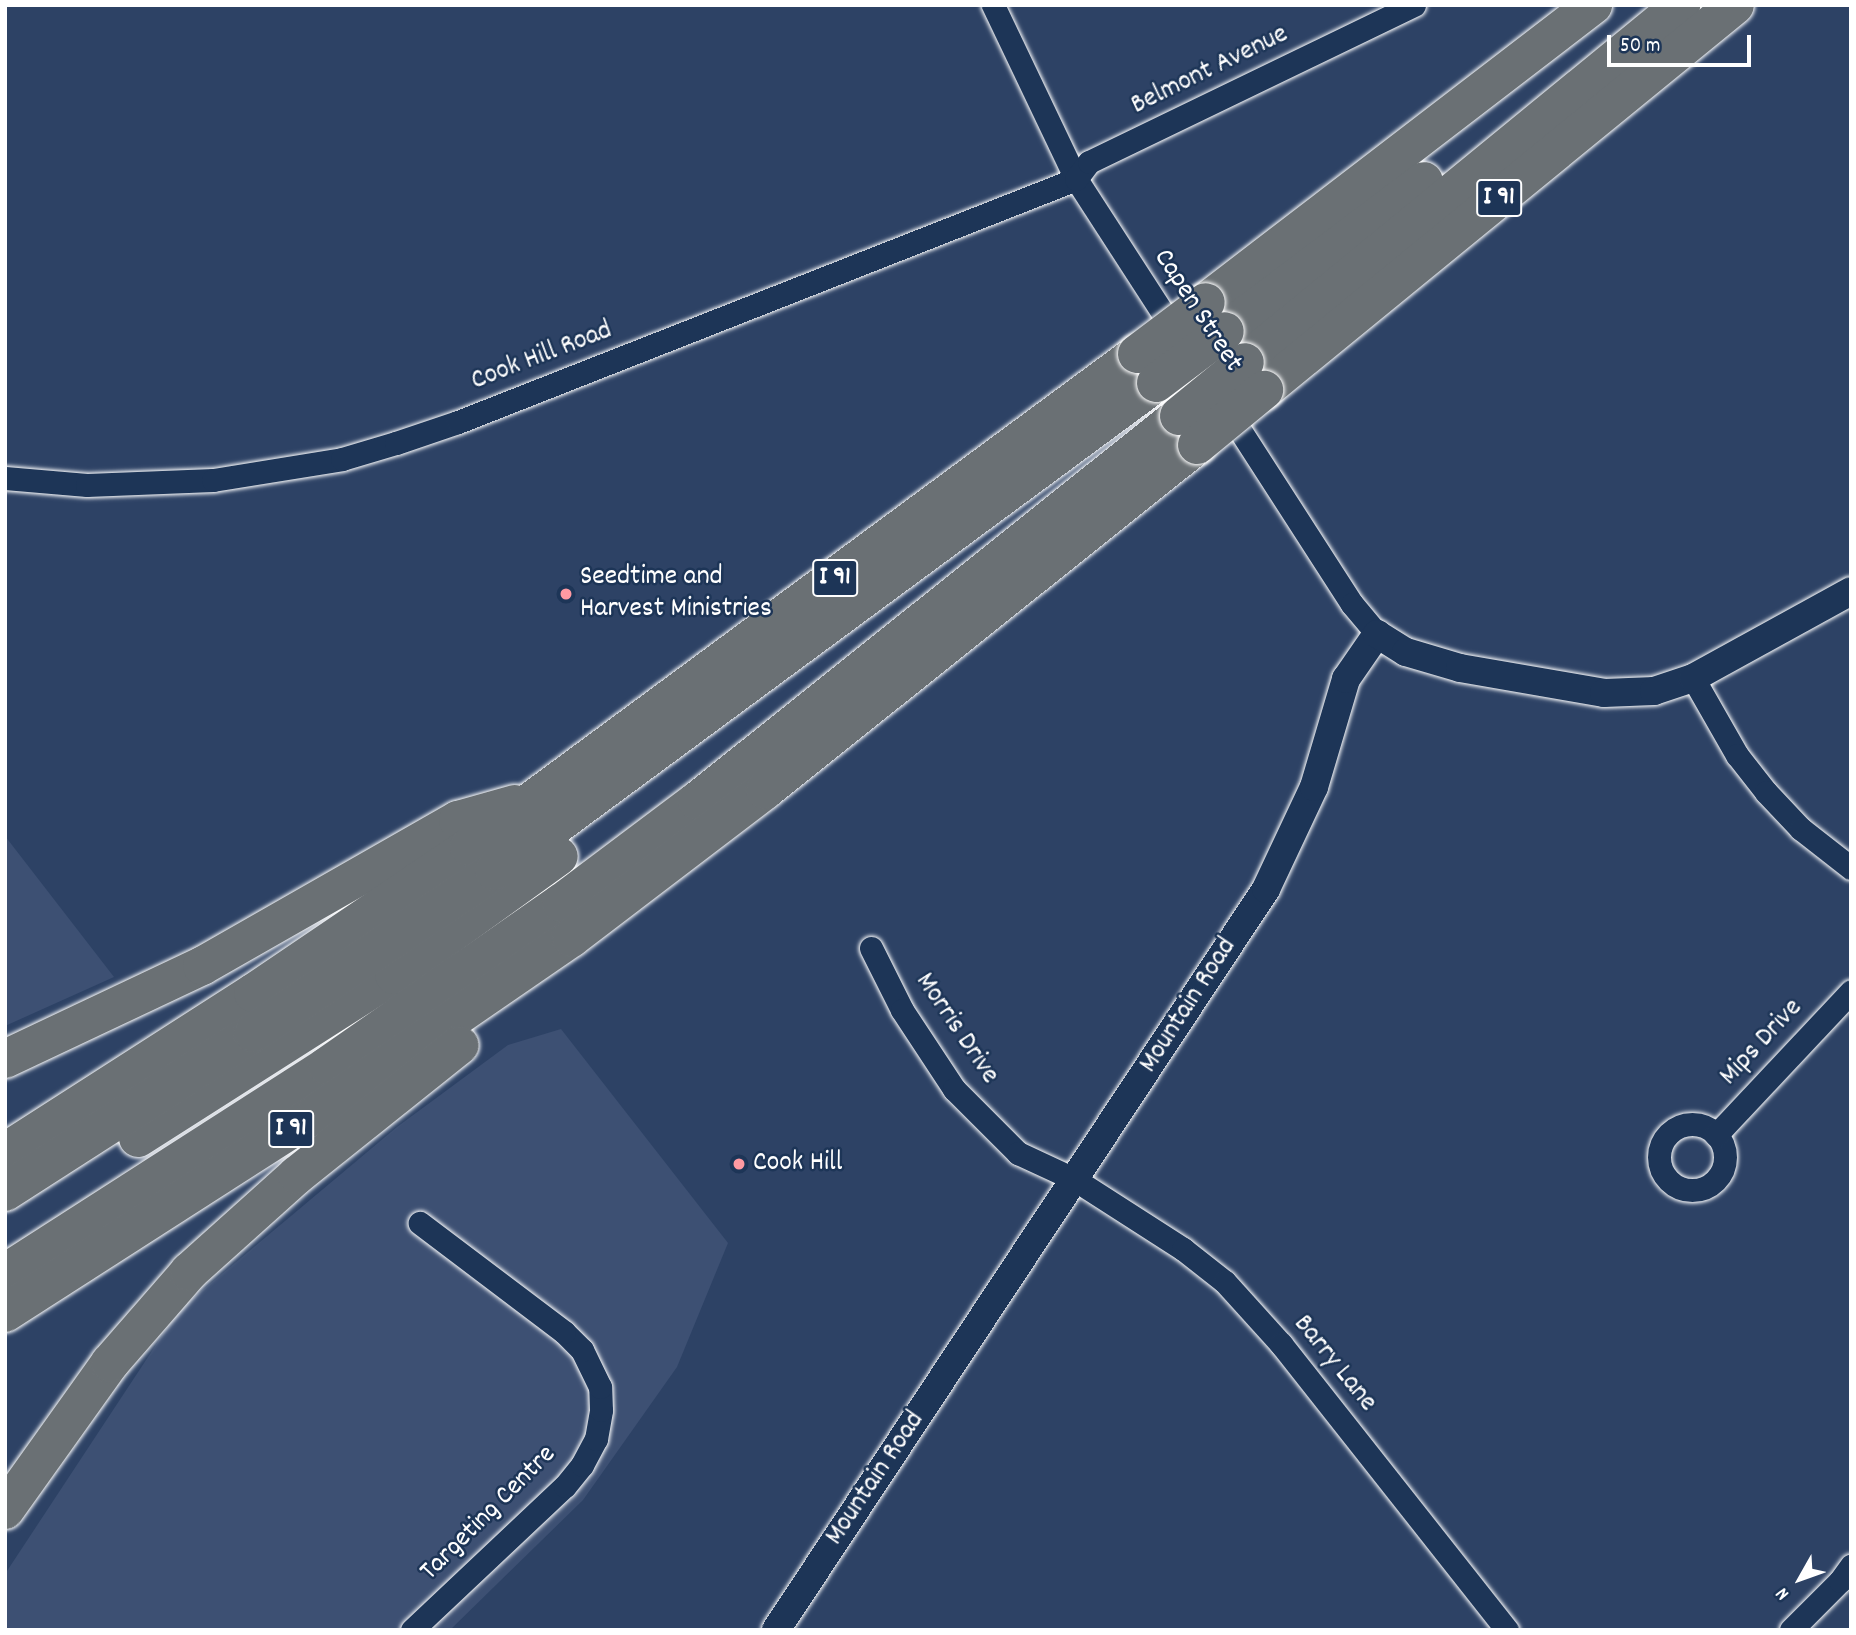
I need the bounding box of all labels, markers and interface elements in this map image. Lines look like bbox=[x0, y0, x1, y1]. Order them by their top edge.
street label: Belmont Avenue bbox=[1126, 19, 1294, 123]
scale bar bbox=[1611, 21, 1755, 65]
text: 50 m bbox=[1620, 32, 1660, 62]
road number: I 91 bbox=[1474, 176, 1524, 220]
street label: Capen Street bbox=[1145, 243, 1249, 379]
street label: Cook Hill Road bbox=[467, 315, 617, 399]
road number: I 91 bbox=[810, 556, 860, 600]
place label: Seedtime and Harvest Ministries bbox=[580, 561, 772, 627]
marker: Seedtime and Harvest Ministries bbox=[558, 586, 574, 602]
street label: Mountain Road bbox=[1133, 932, 1245, 1080]
street label: Morris Drive bbox=[907, 967, 1005, 1091]
street label: Mips Drive bbox=[1713, 993, 1811, 1093]
road number: I 91 bbox=[266, 1106, 316, 1152]
place label: Cook Hill bbox=[753, 1147, 842, 1181]
marker: Cook Hill bbox=[731, 1156, 747, 1172]
street label: Barry Lane bbox=[1285, 1309, 1383, 1419]
street label: Mountain Road bbox=[819, 1406, 933, 1552]
street label: Targeting Centre bbox=[414, 1439, 564, 1589]
north arrow bbox=[1765, 1544, 1835, 1614]
text: N bbox=[1770, 1581, 1797, 1605]

